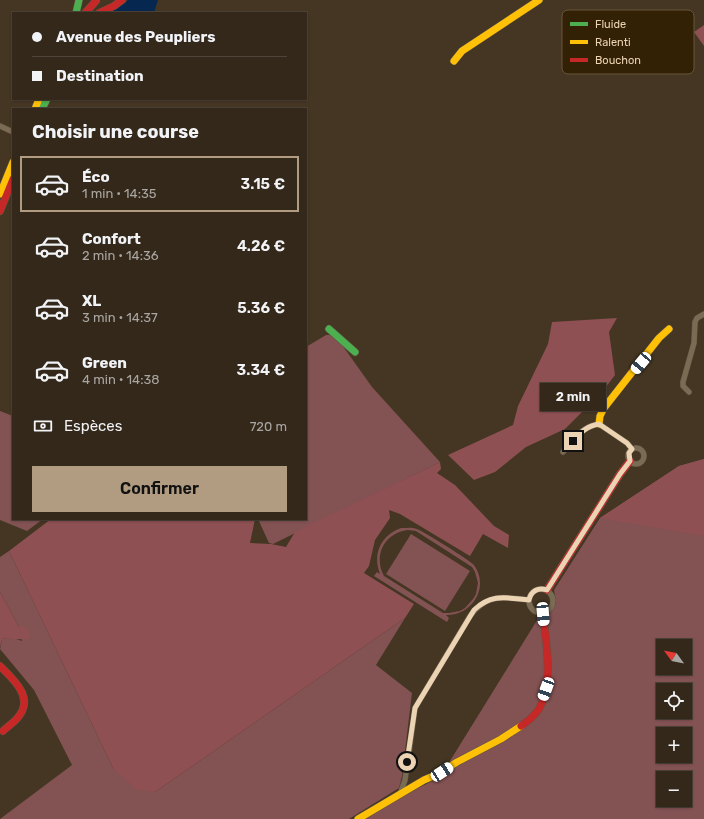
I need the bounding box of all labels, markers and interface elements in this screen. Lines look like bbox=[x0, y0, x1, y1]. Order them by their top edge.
legend bbox=[562, 10, 694, 74]
text: Fluide bbox=[595, 18, 626, 31]
text: Avenue des Peupliers bbox=[56, 28, 216, 46]
text: Ralenti bbox=[595, 36, 631, 49]
text: Bouchon bbox=[595, 54, 641, 67]
text: Destination bbox=[56, 67, 144, 85]
text: Choisir une course bbox=[32, 121, 199, 143]
icon: car bbox=[34, 166, 70, 202]
text: Éco bbox=[82, 168, 110, 186]
text: 3.15 € bbox=[241, 175, 285, 193]
text: 1 min · 14:35 bbox=[82, 186, 157, 201]
icon: car bbox=[34, 228, 70, 264]
text: Confort bbox=[82, 230, 141, 248]
text: 4.26 € bbox=[237, 237, 285, 255]
text: 2 min · 14:36 bbox=[82, 248, 159, 263]
icon: car bbox=[34, 290, 70, 326]
text: XL bbox=[82, 292, 101, 310]
text: 5.36 € bbox=[237, 299, 285, 317]
text: 3 min · 14:37 bbox=[82, 310, 158, 325]
car bbox=[629, 350, 653, 376]
icon: car bbox=[34, 352, 70, 388]
text: Green bbox=[82, 354, 127, 372]
text: 3.34 € bbox=[237, 361, 285, 379]
text: 4 min · 14:38 bbox=[82, 372, 160, 387]
callout: 2 min bbox=[540, 383, 606, 411]
text: 2 min bbox=[556, 389, 590, 404]
icon: cash bbox=[32, 415, 54, 437]
text: Espèces bbox=[64, 417, 122, 435]
text: 720 m bbox=[250, 419, 287, 434]
route end bbox=[564, 432, 582, 450]
button: Confirmer bbox=[32, 466, 287, 512]
car bbox=[536, 602, 550, 626]
north arrow bbox=[656, 639, 692, 675]
map controls bbox=[656, 639, 692, 807]
car bbox=[536, 676, 556, 702]
button: locate bbox=[656, 683, 692, 719]
button: + bbox=[656, 727, 692, 763]
route start bbox=[398, 753, 416, 771]
car bbox=[429, 760, 455, 784]
button: − bbox=[656, 771, 692, 807]

